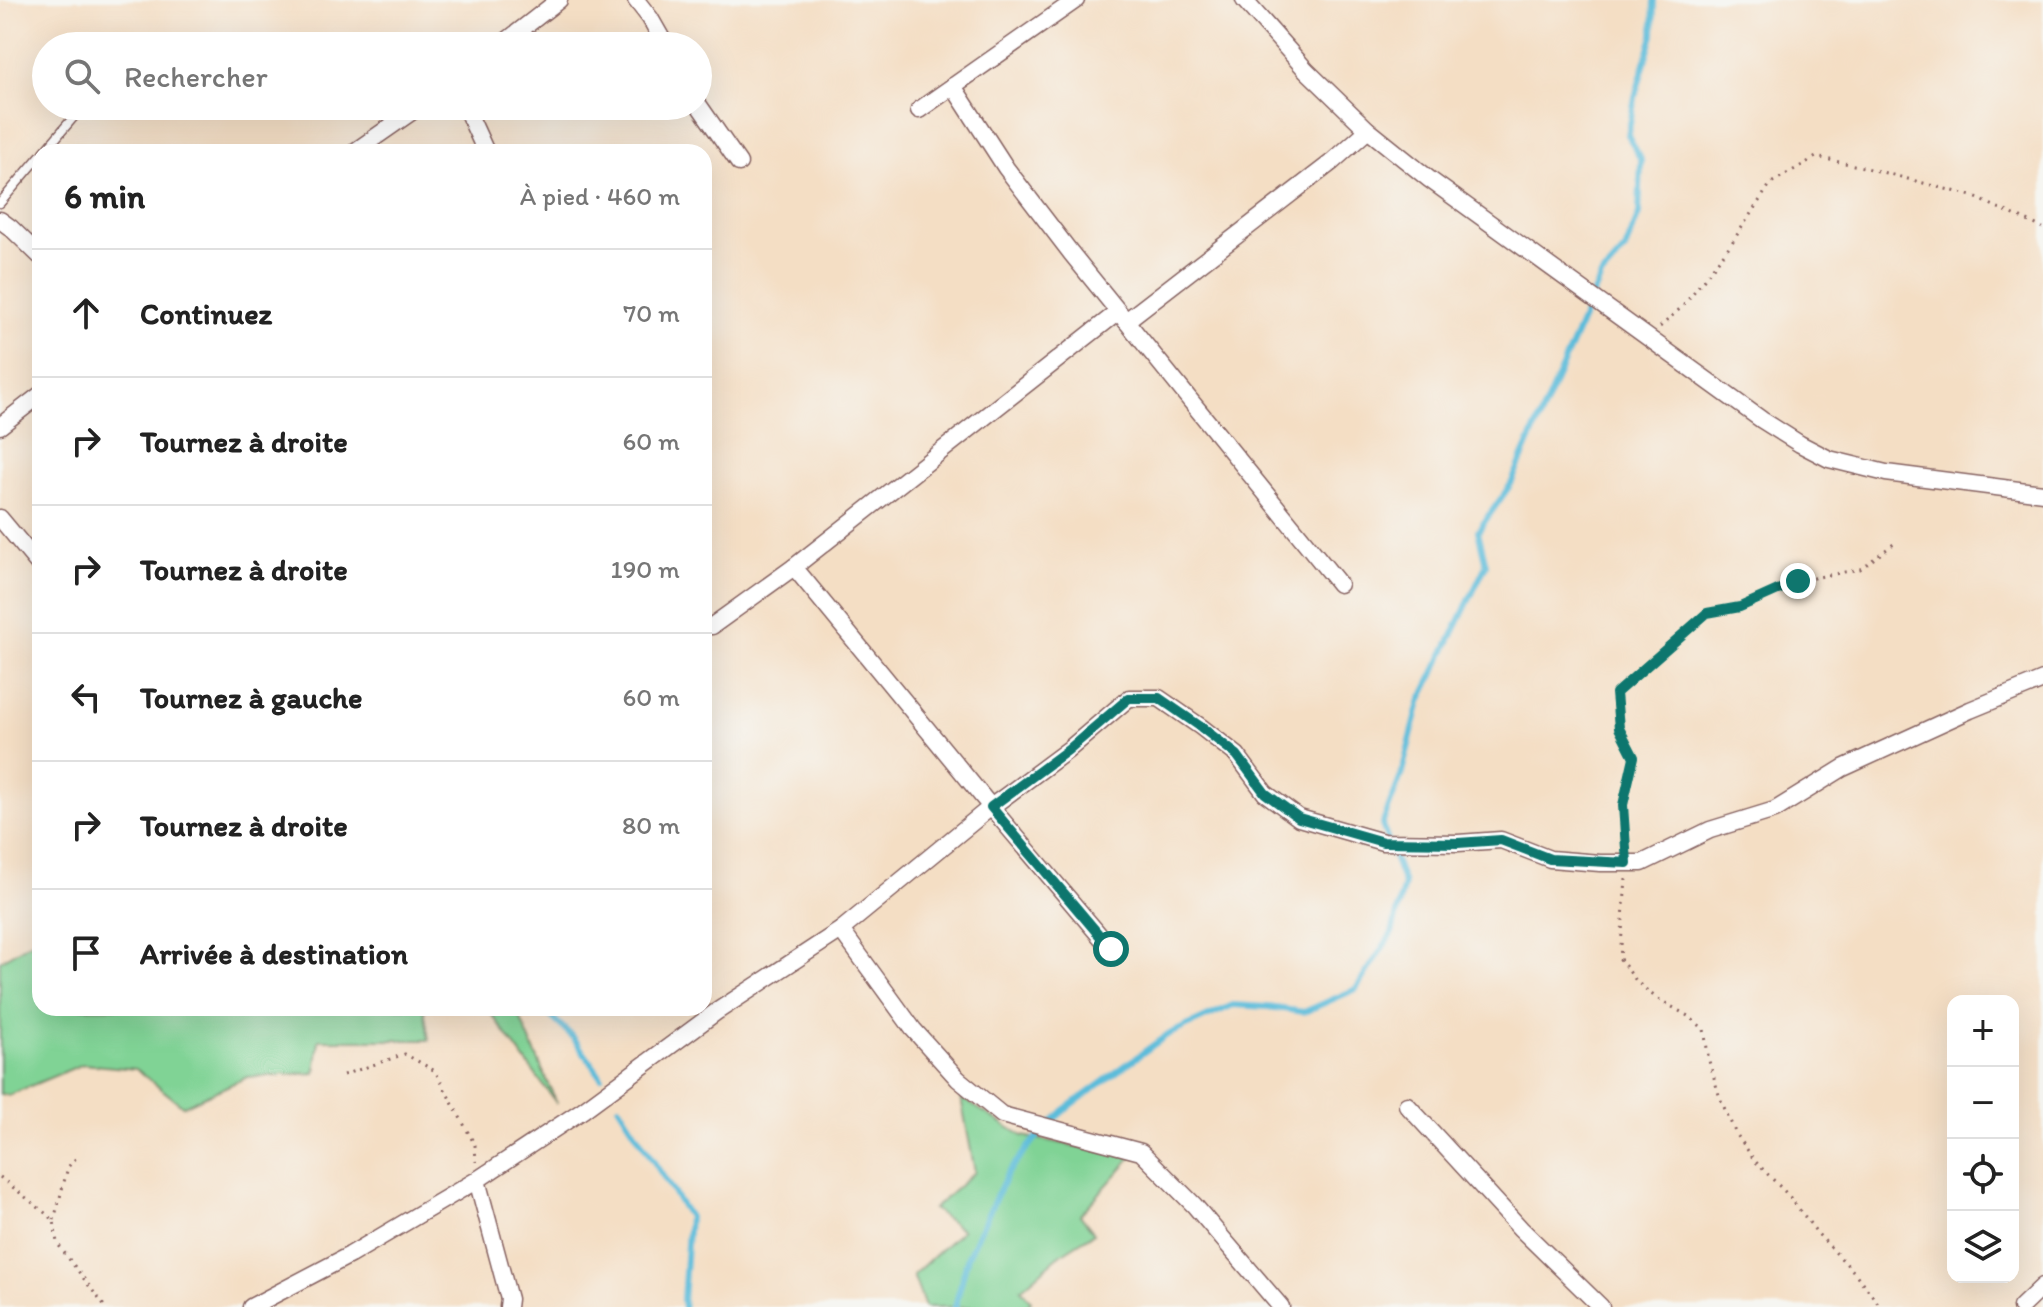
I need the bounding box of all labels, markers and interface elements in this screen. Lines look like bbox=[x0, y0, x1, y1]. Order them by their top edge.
search box bbox=[32, 32, 712, 120]
icon: search bbox=[60, 54, 104, 98]
text: Rechercher bbox=[124, 58, 268, 95]
text: 6 min bbox=[64, 176, 145, 217]
text: À pied · 460 m bbox=[520, 180, 680, 212]
icon: ahead bbox=[64, 291, 108, 335]
text: Continuez bbox=[140, 295, 272, 332]
text: 70 m bbox=[623, 297, 680, 329]
icon: right bbox=[64, 419, 108, 463]
text: Tournez à droite bbox=[140, 423, 348, 460]
text: 60 m bbox=[623, 425, 680, 457]
icon: right bbox=[64, 547, 108, 591]
text: Tournez à droite bbox=[140, 551, 348, 588]
text: 190 m bbox=[611, 553, 680, 585]
route end bbox=[1780, 563, 1816, 599]
icon: left bbox=[64, 675, 108, 719]
text: Tournez à gauche bbox=[140, 679, 362, 716]
text: 60 m bbox=[623, 681, 680, 713]
icon: right bbox=[64, 803, 108, 847]
text: Tournez à droite bbox=[140, 807, 348, 844]
text: 80 m bbox=[622, 809, 680, 841]
icon: arrive bbox=[64, 931, 108, 975]
route start bbox=[1093, 931, 1129, 967]
text: Arrivée à destination bbox=[140, 935, 408, 972]
map controls bbox=[1947, 995, 2019, 1283]
button: + bbox=[1947, 995, 2019, 1067]
button: − bbox=[1947, 1067, 2019, 1139]
button: locate bbox=[1947, 1139, 2019, 1211]
button: layers bbox=[1947, 1211, 2019, 1283]

